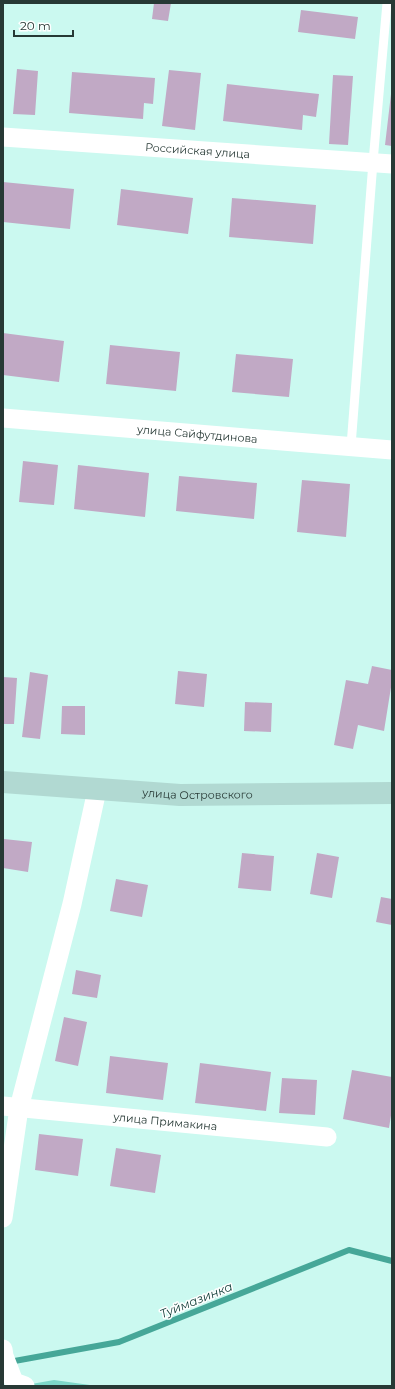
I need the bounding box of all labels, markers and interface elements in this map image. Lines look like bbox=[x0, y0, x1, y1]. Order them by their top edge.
scale bar bbox=[14, 12, 73, 38]
text: 20 m bbox=[20, 18, 51, 33]
street label: Российская улица bbox=[145, 140, 250, 161]
street label: улица Сайфутдинова bbox=[136, 422, 258, 446]
street label: улица Островского bbox=[141, 785, 253, 802]
street label: улица Примакина bbox=[112, 1109, 218, 1133]
water label: Туймазинка bbox=[157, 1279, 235, 1321]

